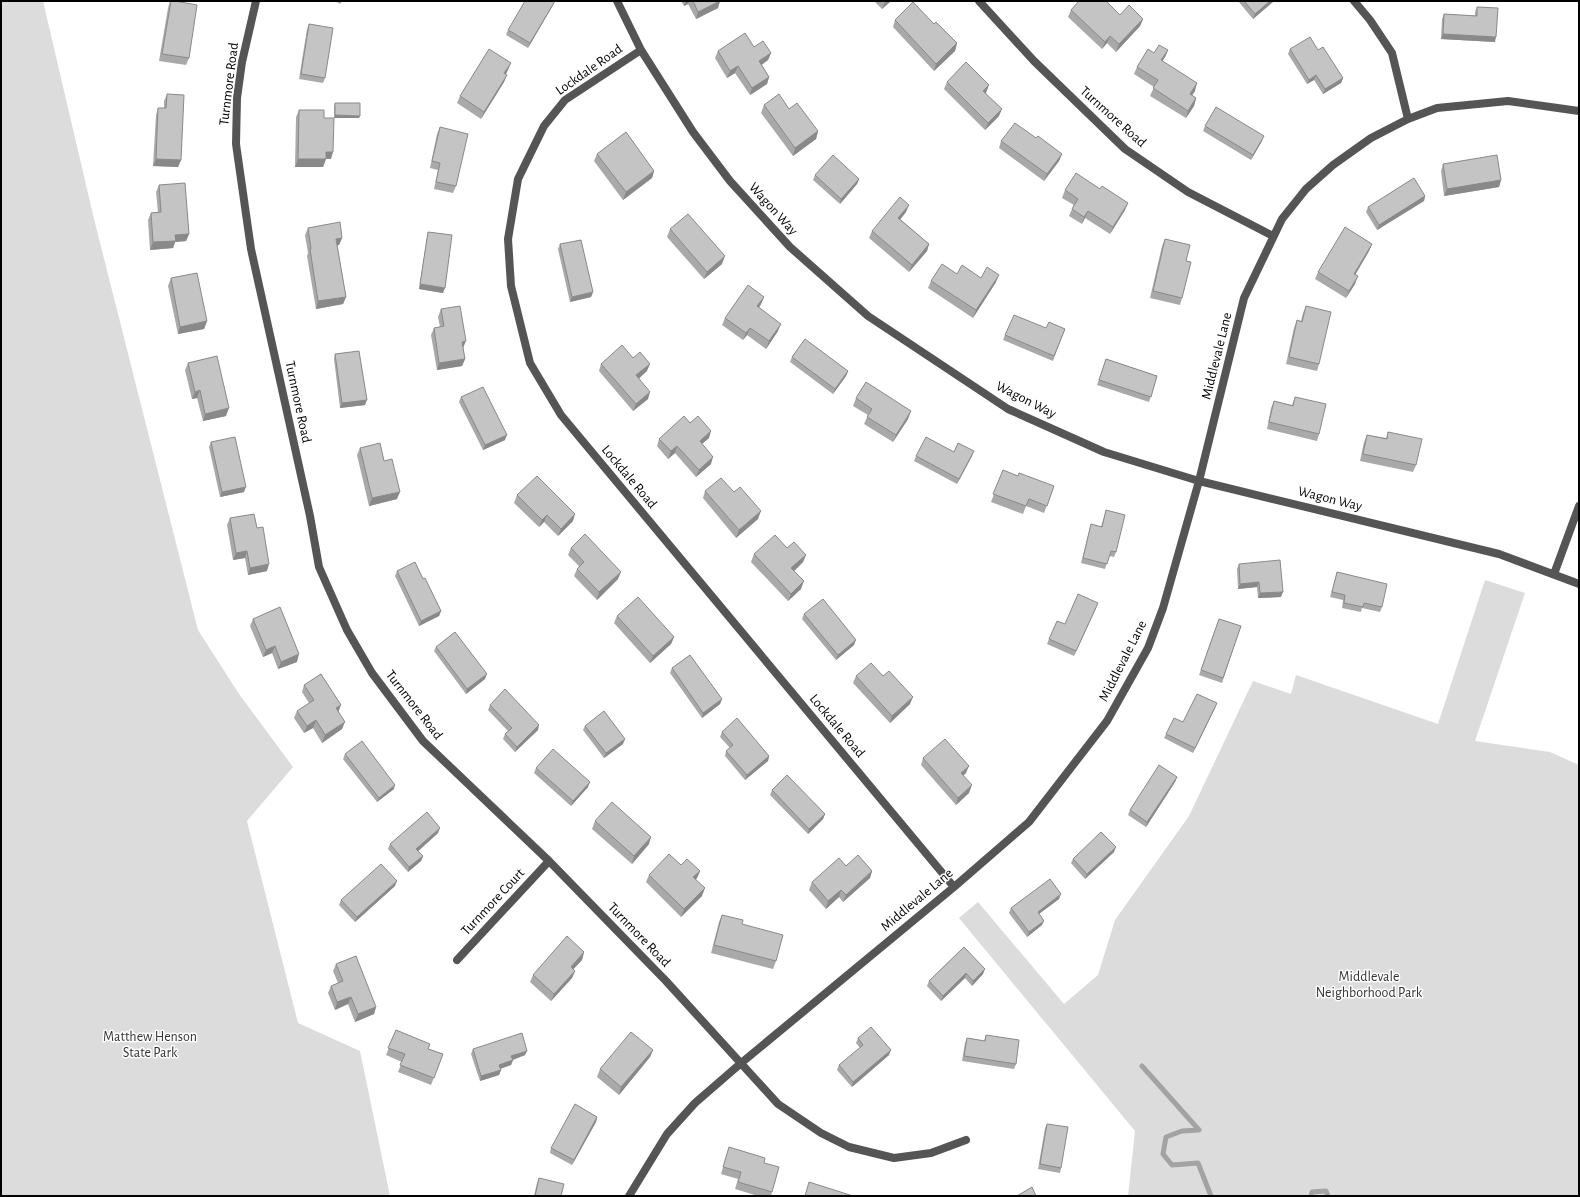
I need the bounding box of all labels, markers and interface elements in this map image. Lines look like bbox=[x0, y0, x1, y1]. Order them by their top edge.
street label: Turnmore Road bbox=[217, 42, 241, 126]
street label: Lockdale Road bbox=[553, 42, 625, 98]
street label: Turnmore Road bbox=[1077, 84, 1149, 150]
street label: Wagon Way bbox=[746, 180, 800, 238]
street label: Middlevale Lane bbox=[1199, 311, 1235, 401]
street label: Turnmore Road bbox=[282, 360, 314, 444]
street label: Wagon Way bbox=[994, 379, 1058, 421]
street label: Lockdale Road bbox=[599, 443, 659, 511]
street label: Wagon Way bbox=[1297, 484, 1363, 514]
street label: Middlevale Lane bbox=[1097, 618, 1149, 704]
street label: Turnmore Road bbox=[383, 668, 445, 742]
street label: Lockdale Road bbox=[807, 692, 867, 760]
street label: Turnmore Court bbox=[459, 866, 528, 938]
street label: Middlevale Lane bbox=[878, 866, 956, 934]
street label: Turnmore Road bbox=[605, 900, 673, 970]
park label: Middlevale Neighborhood Park bbox=[1316, 970, 1423, 1000]
park label: Matthew Henson State Park bbox=[103, 1030, 197, 1060]

